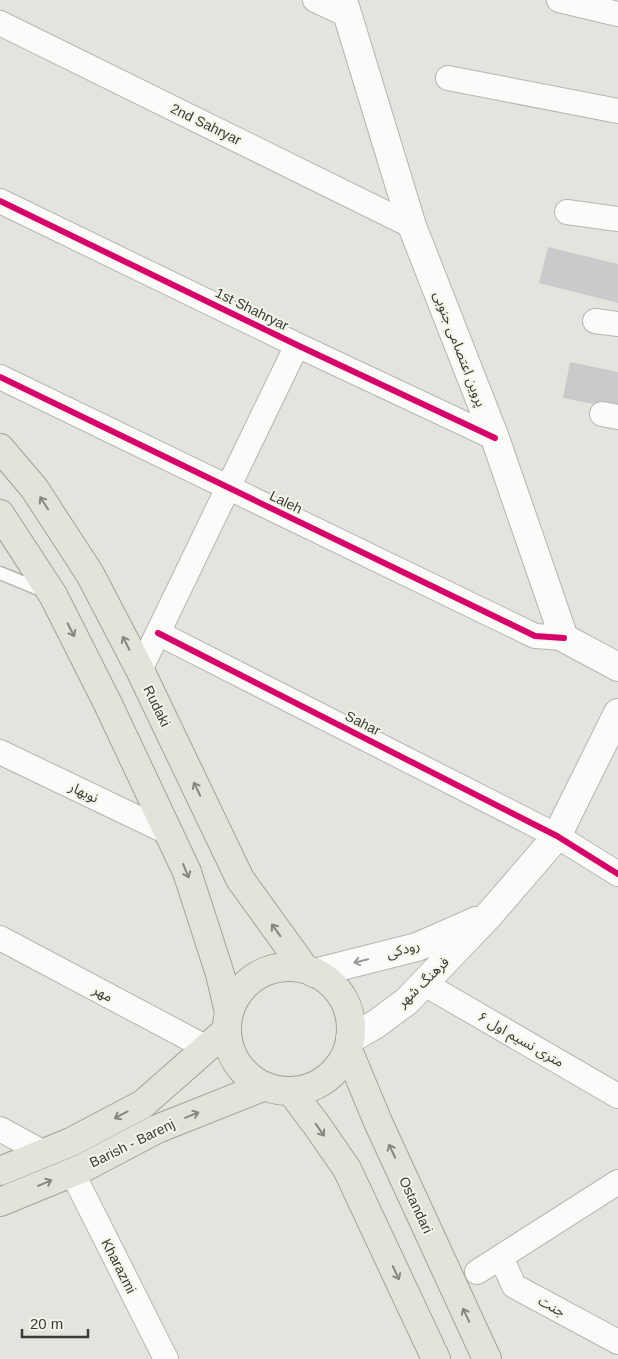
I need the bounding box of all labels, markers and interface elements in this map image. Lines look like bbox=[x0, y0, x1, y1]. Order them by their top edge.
street label: 2nd Sahryar bbox=[168, 100, 244, 148]
street label: 1st Shahryar bbox=[213, 284, 291, 334]
street label: پروین اعتصامی جنوبی bbox=[429, 289, 489, 410]
street label: Laleh bbox=[267, 487, 305, 517]
one-way arrow bbox=[39, 496, 49, 510]
one-way arrow bbox=[67, 622, 76, 637]
one-way arrow bbox=[121, 635, 131, 650]
street label: Rudaki bbox=[140, 683, 174, 729]
street label: Sahar bbox=[343, 707, 384, 739]
street label: نوبهار bbox=[65, 778, 101, 807]
one-way arrow bbox=[192, 782, 201, 797]
one-way arrow bbox=[182, 863, 192, 878]
one-way arrow bbox=[271, 924, 282, 937]
street label: رودکی bbox=[384, 937, 422, 962]
street label: فرهنگ شهر bbox=[393, 954, 453, 1012]
one-way arrow bbox=[353, 957, 369, 966]
street label: مهر bbox=[89, 981, 116, 1006]
street label: ۶ متری نسیم اول bbox=[474, 1008, 567, 1073]
one-way arrow bbox=[184, 1110, 199, 1119]
one-way arrow bbox=[114, 1111, 129, 1120]
street label: Barish - Barenj bbox=[87, 1116, 177, 1170]
one-way arrow bbox=[315, 1123, 325, 1137]
one-way arrow bbox=[386, 1144, 396, 1159]
street label: Ostandari bbox=[396, 1174, 436, 1236]
one-way arrow bbox=[37, 1178, 52, 1188]
street label: Kharazmi bbox=[98, 1236, 140, 1296]
one-way arrow bbox=[391, 1266, 401, 1281]
street label: جنت bbox=[536, 1292, 568, 1320]
scale bar bbox=[22, 1306, 89, 1338]
one-way arrow bbox=[461, 1308, 471, 1323]
text: 20 m bbox=[30, 1315, 63, 1332]

